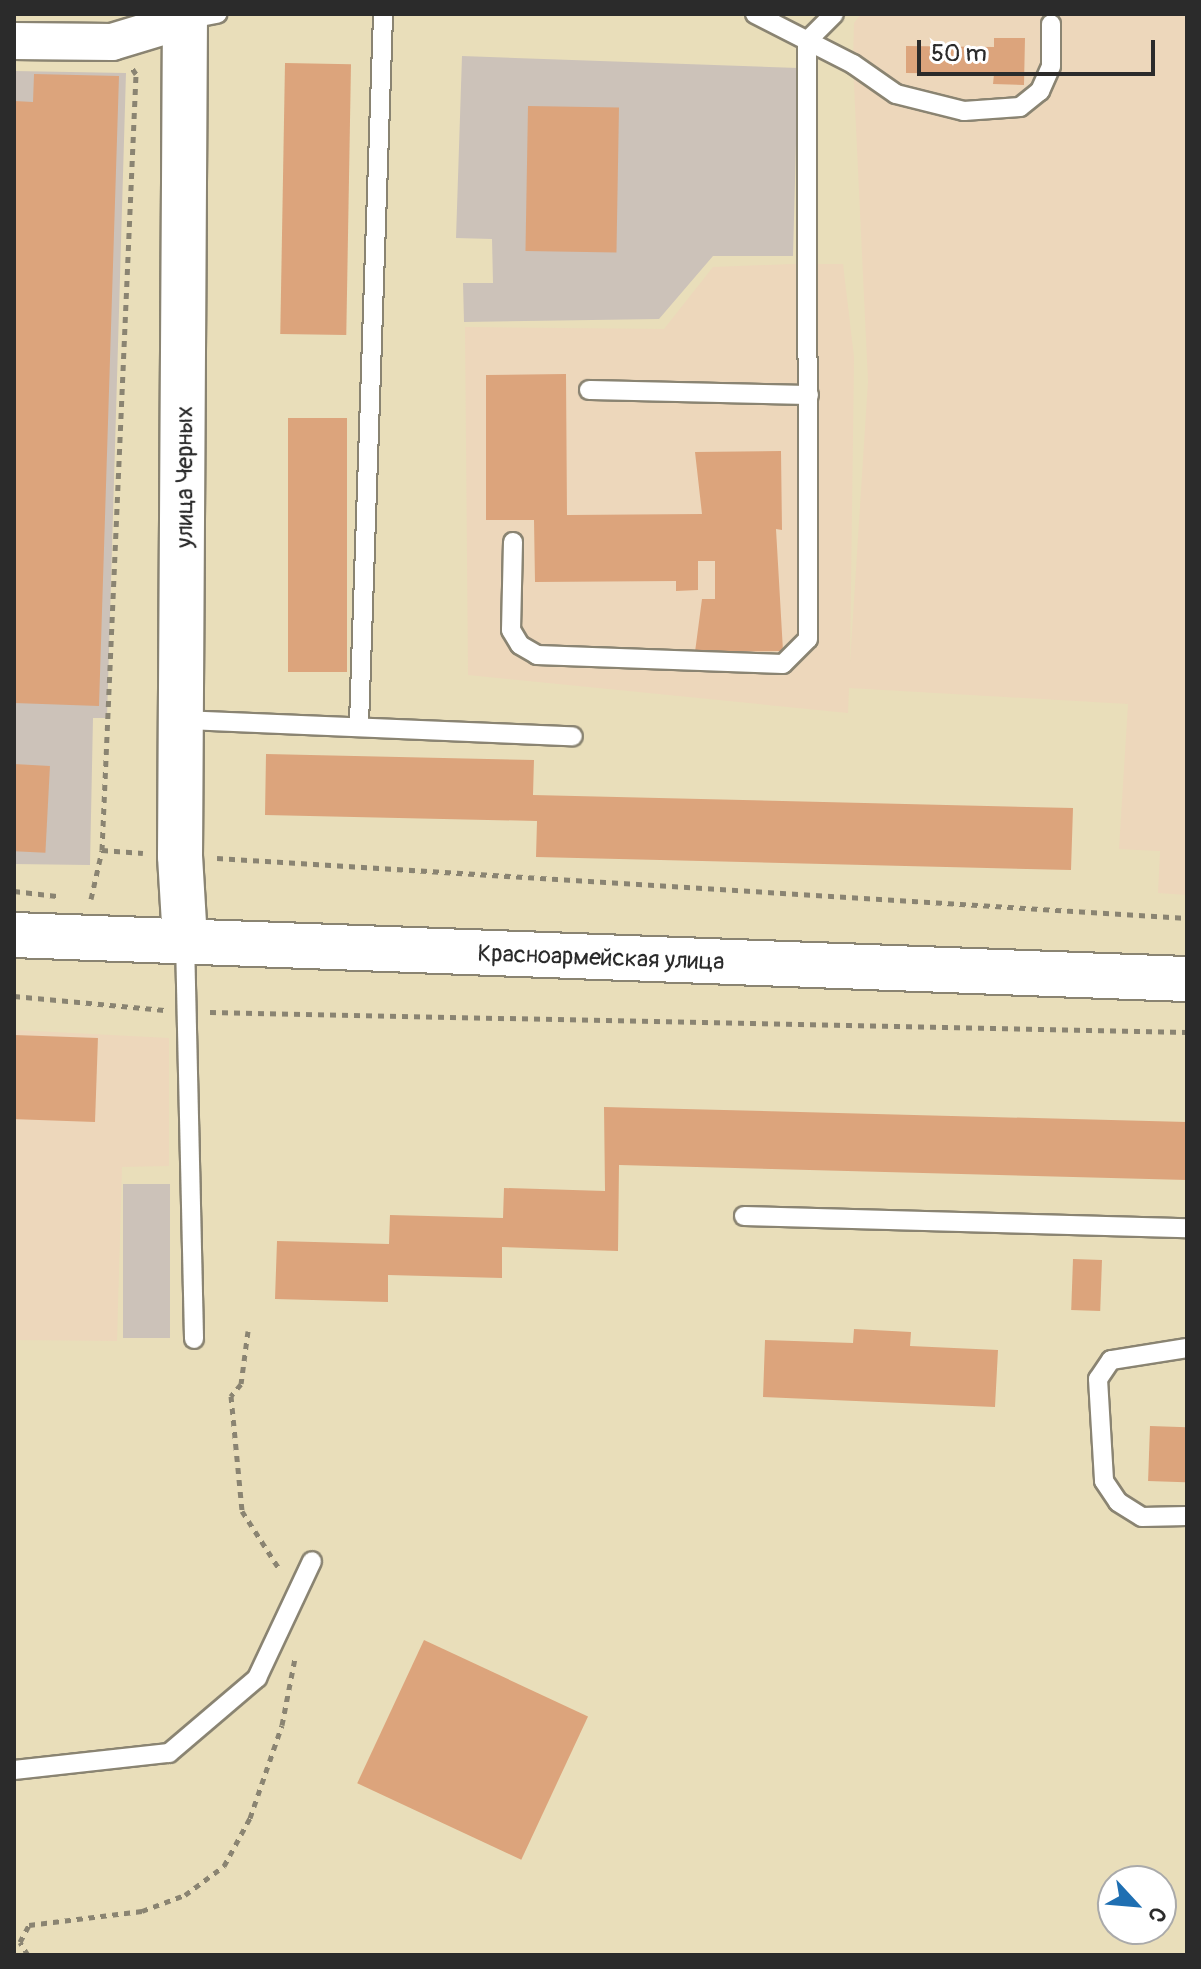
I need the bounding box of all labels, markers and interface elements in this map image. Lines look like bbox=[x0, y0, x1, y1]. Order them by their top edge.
scale bar bbox=[921, 24, 1159, 74]
text: 50 m bbox=[931, 39, 987, 68]
street label: улица Черных bbox=[171, 406, 199, 548]
street label: Красноармейская улица bbox=[477, 939, 725, 977]
north arrow bbox=[1097, 1865, 1177, 1945]
text: С bbox=[1141, 1902, 1172, 1927]

